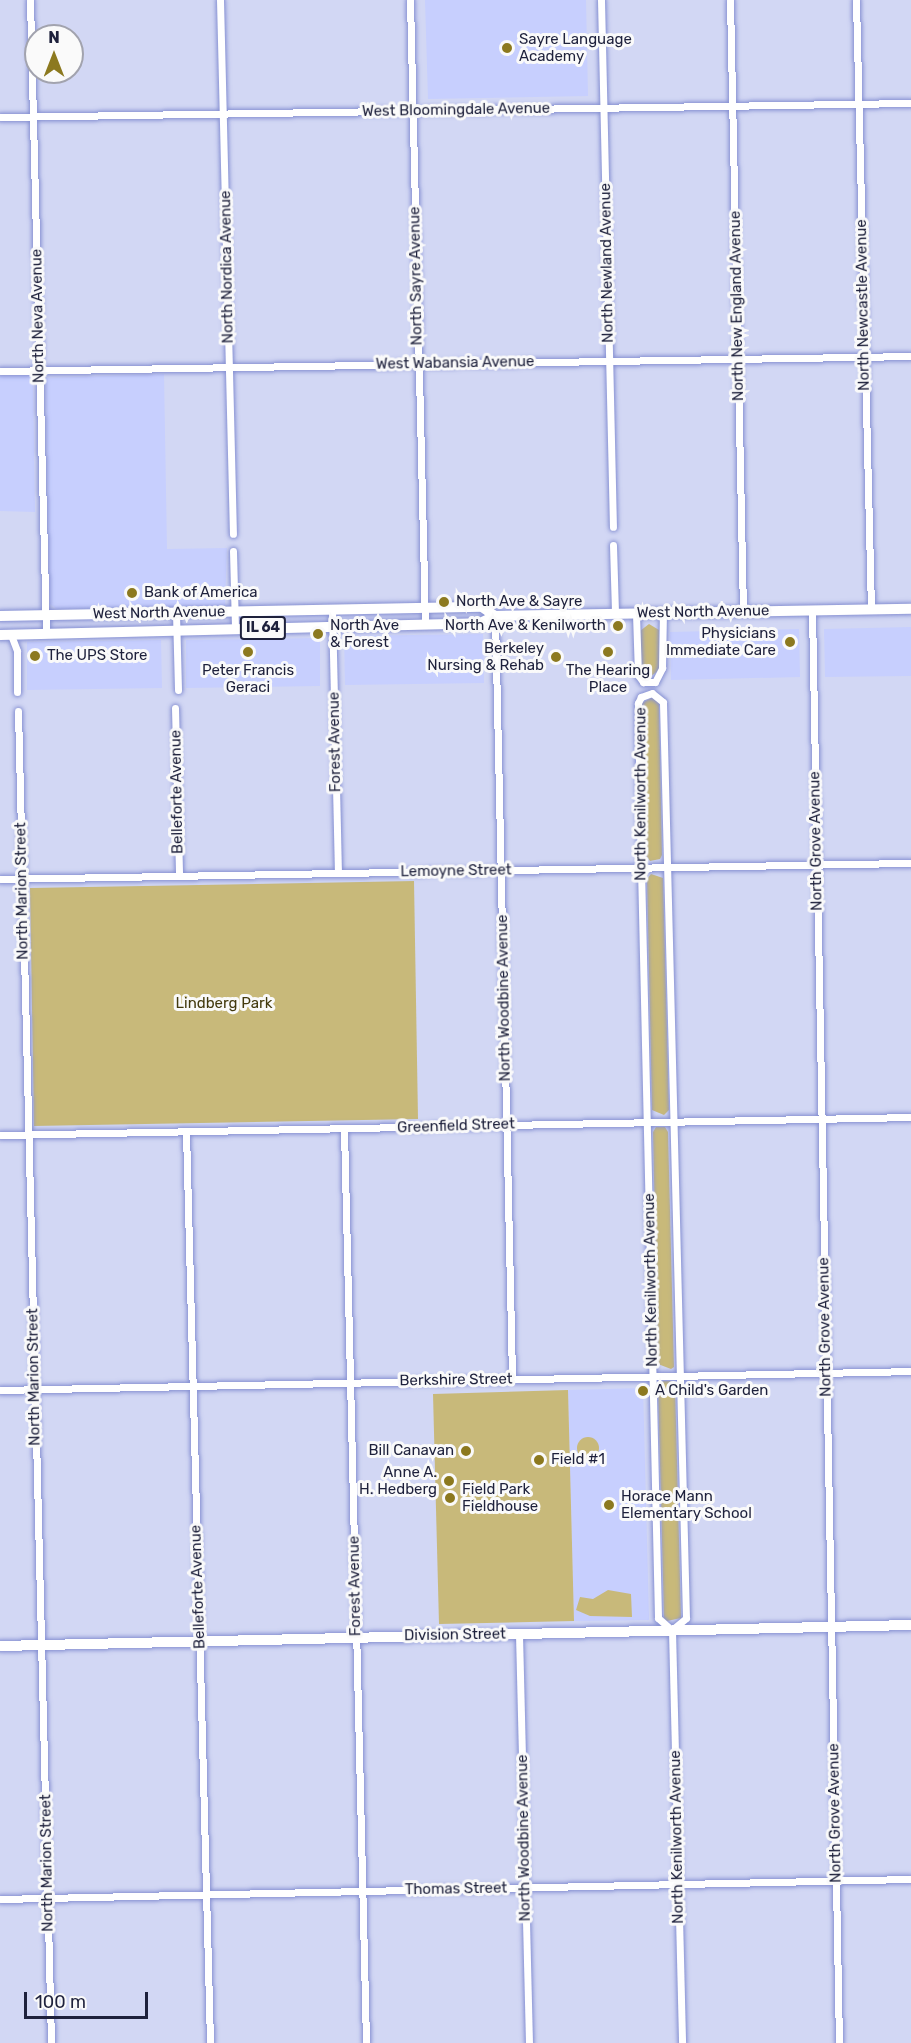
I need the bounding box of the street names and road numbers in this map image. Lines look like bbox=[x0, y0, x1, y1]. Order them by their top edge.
street label: West Bloomingdale Avenue bbox=[362, 99, 550, 121]
street label: North Newland Avenue bbox=[597, 183, 617, 343]
street label: North Nordica Avenue bbox=[217, 190, 237, 344]
street label: North Sayre Avenue bbox=[406, 206, 426, 346]
street label: North New England Avenue bbox=[726, 210, 748, 402]
street label: North Newcastle Avenue bbox=[852, 219, 874, 391]
street label: North Neva Avenue bbox=[28, 249, 48, 383]
street label: West Wabansia Avenue bbox=[375, 353, 535, 373]
street label: West North Avenue bbox=[636, 602, 770, 622]
street label: West North Avenue bbox=[92, 603, 226, 623]
road number: IL 64 bbox=[239, 617, 287, 639]
street label: Forest Avenue bbox=[325, 691, 345, 793]
street label: North Kenilworth Avenue bbox=[632, 707, 650, 881]
street label: Belleforte Avenue bbox=[167, 730, 187, 854]
street label: North Grove Avenue bbox=[806, 771, 826, 911]
street label: North Marion Street bbox=[12, 822, 32, 960]
street label: Lemoyne Street bbox=[400, 861, 512, 881]
street label: North Woodbine Avenue bbox=[494, 914, 514, 1082]
street label: Greenfield Street bbox=[397, 1115, 515, 1137]
street label: North Kenilworth Avenue bbox=[640, 1193, 662, 1367]
street label: North Grove Avenue bbox=[815, 1257, 835, 1397]
street label: North Marion Street bbox=[24, 1308, 44, 1446]
street label: Berkshire Street bbox=[399, 1370, 513, 1390]
street label: Belleforte Avenue bbox=[187, 1524, 209, 1650]
street label: Forest Avenue bbox=[345, 1535, 365, 1637]
street label: Division Street bbox=[404, 1625, 506, 1645]
street label: North Grove Avenue bbox=[825, 1743, 845, 1883]
street label: North Kenilworth Avenue bbox=[666, 1750, 688, 1924]
street label: North Woodbine Avenue bbox=[514, 1754, 534, 1922]
street label: North Marion Street bbox=[37, 1794, 57, 1932]
street label: Thomas Street bbox=[405, 1879, 507, 1899]

